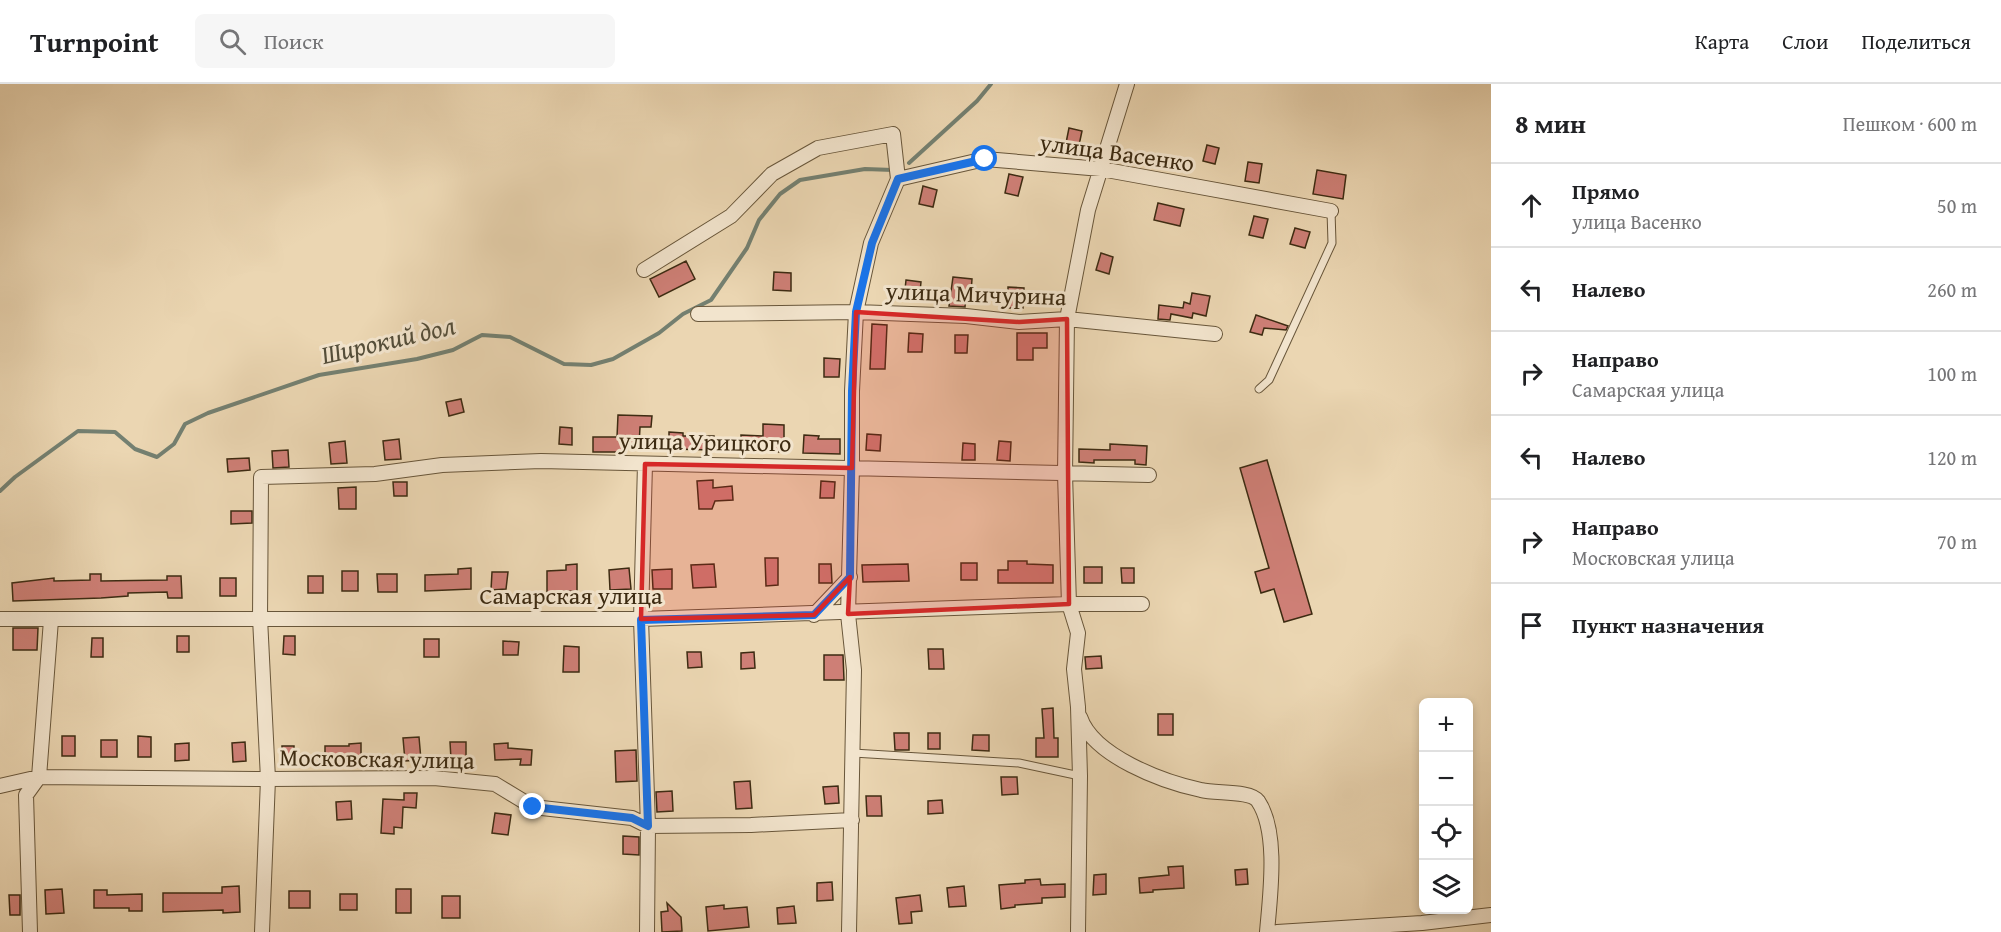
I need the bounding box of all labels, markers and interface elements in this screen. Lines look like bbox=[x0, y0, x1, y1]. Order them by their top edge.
search box bbox=[195, 14, 615, 68]
text: Turnpoint bbox=[30, 21, 159, 62]
icon: search bbox=[216, 25, 249, 58]
text: Поиск bbox=[264, 25, 323, 57]
text: Карта bbox=[1695, 26, 1749, 57]
text: Слои bbox=[1782, 26, 1828, 57]
text: Поделиться bbox=[1861, 26, 1971, 57]
text: 8 мин bbox=[1515, 104, 1586, 143]
text: Пешком · 600 m bbox=[1843, 109, 1977, 138]
street label: улица Васенко bbox=[1037, 124, 1197, 181]
route start bbox=[971, 145, 997, 171]
text: Прямо bbox=[1572, 175, 1639, 207]
icon: ahead bbox=[1515, 189, 1548, 222]
text: 50 m bbox=[1937, 191, 1977, 220]
text: улица Васенко bbox=[1572, 207, 1702, 236]
street label: улица Мичурина bbox=[884, 273, 1068, 314]
icon: left bbox=[1515, 273, 1548, 306]
text: Налево bbox=[1572, 273, 1645, 305]
text: 260 m bbox=[1927, 275, 1977, 304]
water label: Широкий дол bbox=[317, 305, 460, 374]
text: Направо bbox=[1572, 343, 1659, 375]
icon: right bbox=[1515, 357, 1548, 390]
text: 100 m bbox=[1927, 359, 1977, 388]
text: Самарская улица bbox=[1572, 375, 1724, 404]
street label: улица Урицкого bbox=[617, 422, 792, 461]
icon: left bbox=[1515, 441, 1548, 474]
text: Налево bbox=[1572, 441, 1645, 473]
text: 120 m bbox=[1927, 443, 1977, 472]
text: Направо bbox=[1572, 511, 1659, 543]
icon: right bbox=[1515, 525, 1548, 558]
text: 70 m bbox=[1937, 527, 1977, 556]
text: Московская улица bbox=[1572, 543, 1735, 572]
street label: Самарская улица bbox=[480, 578, 663, 613]
icon: arrive bbox=[1515, 609, 1548, 642]
text: Пункт назначения bbox=[1572, 609, 1764, 641]
map controls bbox=[1419, 698, 1473, 914]
button: + bbox=[1419, 698, 1473, 752]
street label: Московская улица bbox=[279, 739, 475, 778]
button: − bbox=[1419, 752, 1473, 806]
route end bbox=[519, 793, 545, 819]
button: locate bbox=[1419, 806, 1473, 860]
button: layers bbox=[1419, 860, 1473, 914]

